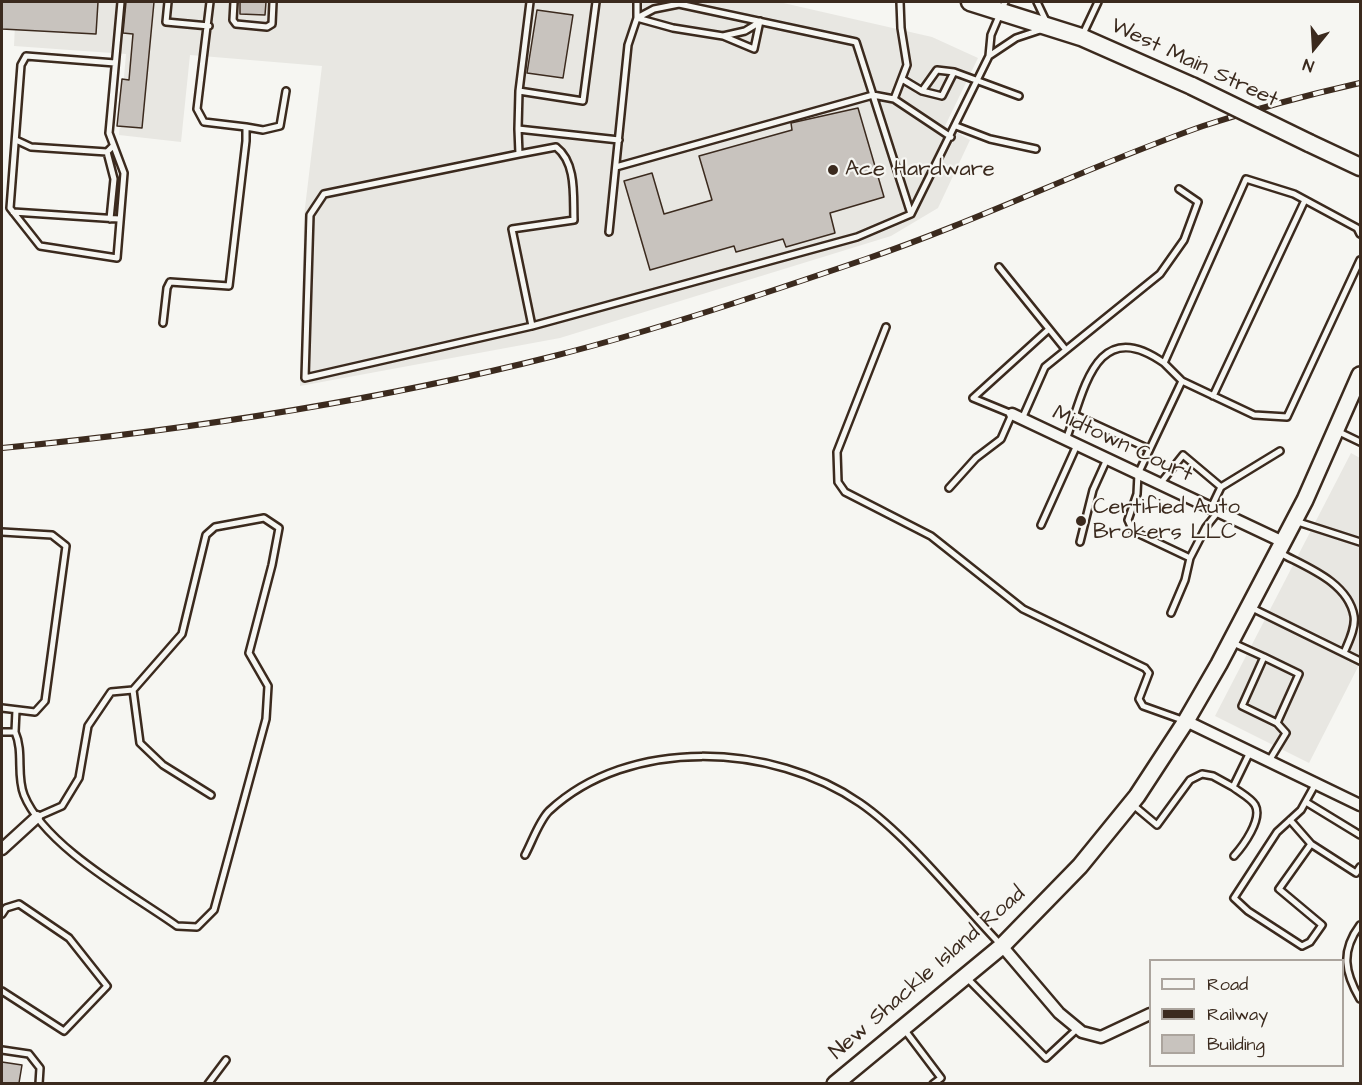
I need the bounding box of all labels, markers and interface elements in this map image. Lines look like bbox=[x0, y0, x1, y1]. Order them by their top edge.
street label: West Main Street bbox=[1106, 14, 1282, 114]
north arrow bbox=[1284, 18, 1344, 78]
text: N bbox=[1300, 53, 1317, 77]
place label: Ace Hardware bbox=[845, 157, 995, 183]
marker: Ace Hardware bbox=[826, 163, 840, 177]
street label: Midtown Court bbox=[1048, 401, 1196, 489]
place label: Certified Auto Brokers LLC bbox=[1093, 495, 1240, 546]
marker: Certified Auto Brokers LLC bbox=[1074, 514, 1088, 528]
street label: New Shackle Island Road bbox=[825, 882, 1031, 1066]
legend bbox=[1149, 959, 1344, 1067]
text: Road bbox=[1207, 972, 1248, 997]
text: Railway bbox=[1207, 1002, 1268, 1027]
text: Building bbox=[1207, 1032, 1265, 1057]

